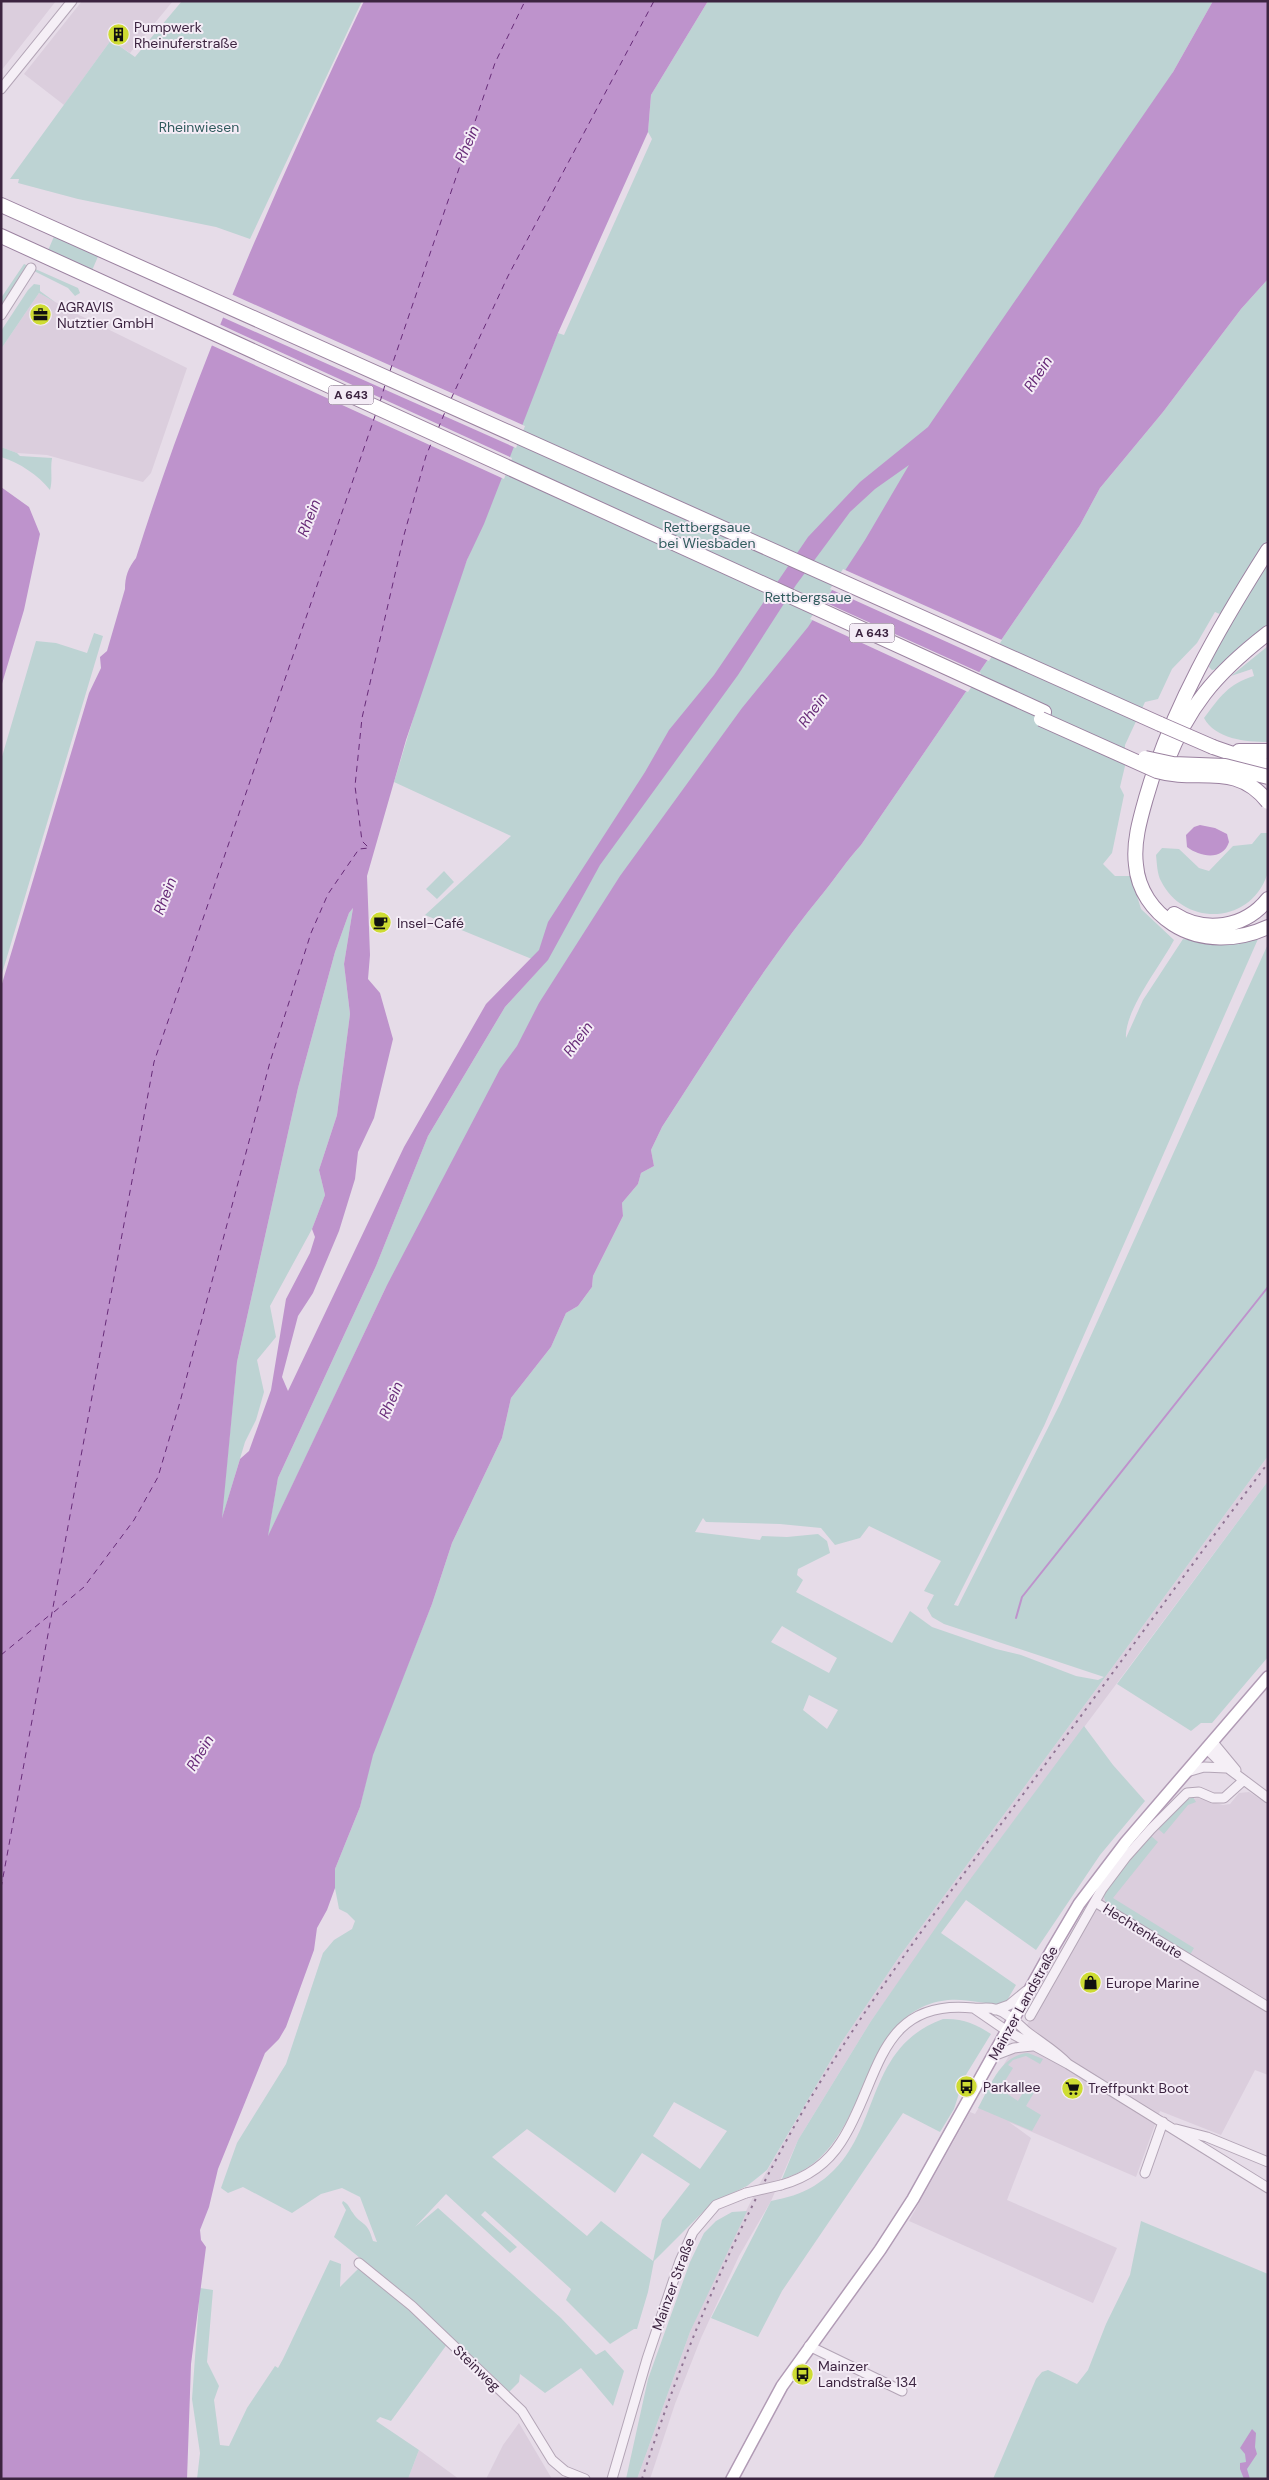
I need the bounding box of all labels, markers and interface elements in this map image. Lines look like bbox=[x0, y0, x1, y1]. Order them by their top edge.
place label: Pumpwerk Rheinuferstraße bbox=[134, 18, 237, 52]
building icon: Pumpwerk Rheinuferstraße bbox=[106, 23, 130, 47]
park label: Rheinwiesen bbox=[159, 118, 239, 136]
water label: Rhein bbox=[450, 122, 484, 166]
place label: AGRAVIS Nutztier GmbH bbox=[57, 298, 154, 332]
office icon: AGRAVIS Nutztier GmbH bbox=[29, 303, 53, 327]
water label: Rhein bbox=[1019, 352, 1057, 396]
road number: A 643 bbox=[328, 386, 374, 404]
water label: Rhein bbox=[293, 496, 325, 539]
park label: Rettbergsaue bei Wiesbaden bbox=[659, 518, 755, 552]
park label: Rettbergsaue bbox=[765, 588, 851, 606]
road number: A 643 bbox=[850, 624, 894, 642]
water label: Rhein bbox=[794, 688, 833, 731]
water label: Rhein bbox=[149, 874, 181, 917]
cafe icon: Insel-Café bbox=[369, 911, 393, 935]
place label: Insel-Café bbox=[397, 914, 464, 932]
water label: Rhein bbox=[559, 1017, 598, 1060]
water label: Rhein bbox=[374, 1378, 408, 1422]
water label: Rhein bbox=[182, 1731, 219, 1775]
street label: Hechtenkaute bbox=[1100, 1899, 1186, 1963]
street label: Mainzer Landstraße bbox=[984, 1943, 1062, 2063]
shop icon: Europe Marine bbox=[1078, 1971, 1102, 1995]
place label: Europe Marine bbox=[1106, 1974, 1200, 1992]
bus stop icon: Parkallee bbox=[955, 2075, 979, 2099]
supermarket icon: Treffpunkt Boot bbox=[1060, 2076, 1084, 2100]
place label: Parkallee bbox=[983, 2078, 1040, 2096]
place label: Treffpunkt Boot bbox=[1088, 2079, 1189, 2097]
street label: Mainzer Straße bbox=[648, 2235, 698, 2333]
street label: Steinweg bbox=[450, 2341, 505, 2395]
place label: Mainzer Landstraße 134 bbox=[818, 2357, 917, 2391]
bus stop icon: Mainzer Landstraße 134 bbox=[790, 2362, 814, 2386]

